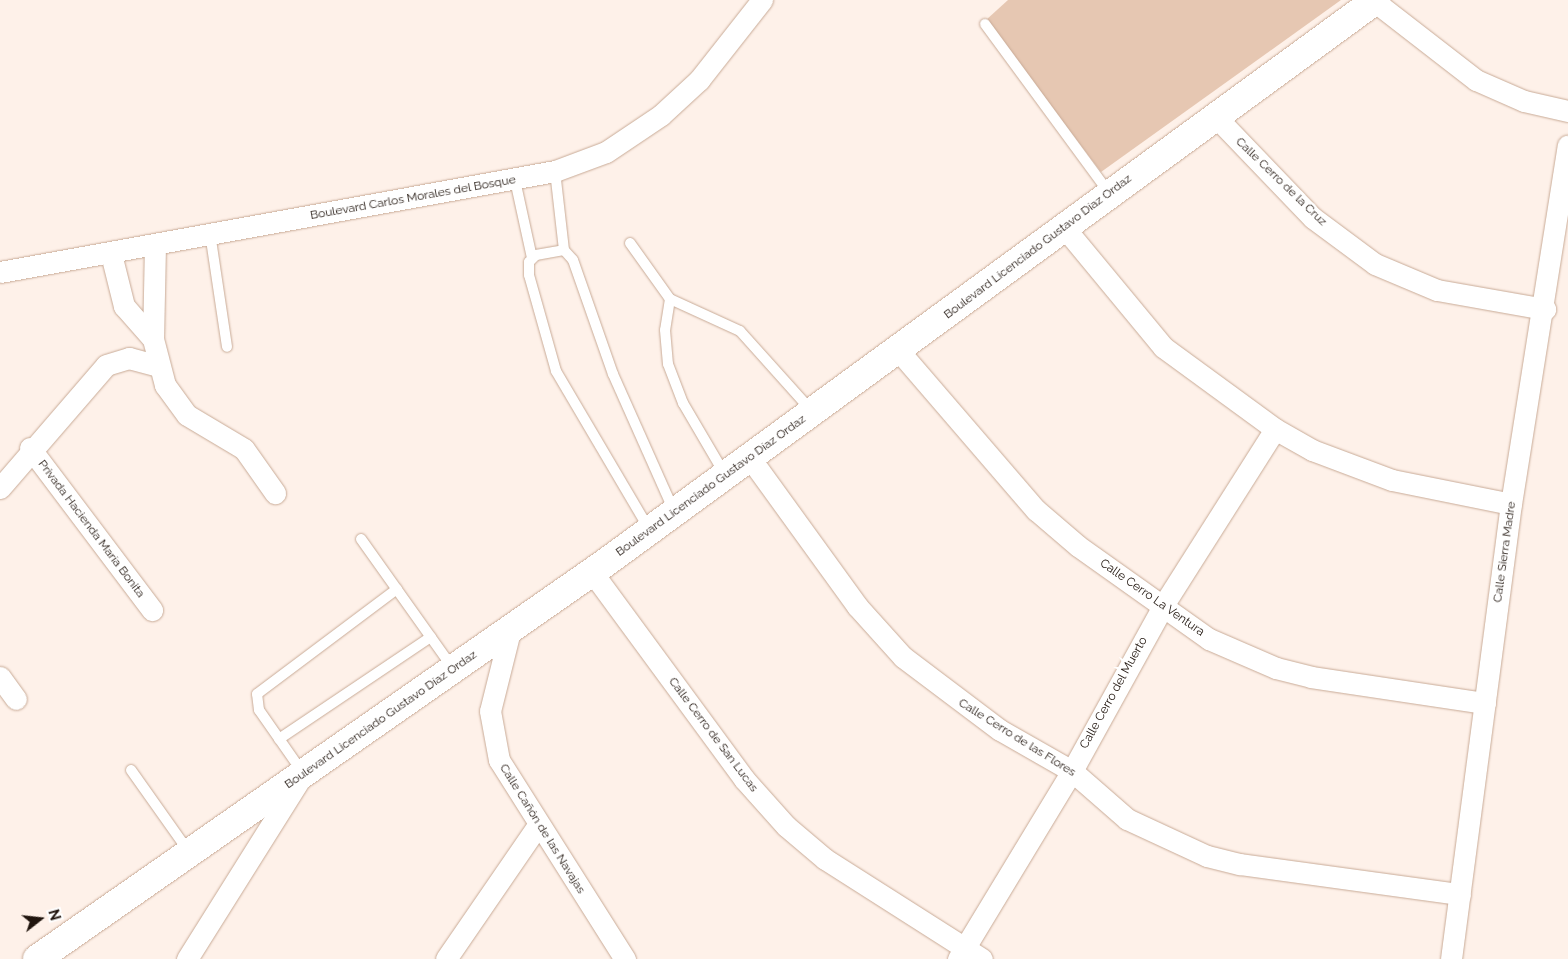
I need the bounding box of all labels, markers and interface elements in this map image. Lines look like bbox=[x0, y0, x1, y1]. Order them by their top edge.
street label: Calle Cerro de la Cruz bbox=[1232, 135, 1330, 229]
street label: Boulevard Licenciado Gustavo Díaz Ordaz bbox=[941, 172, 1135, 322]
street label: Boulevard Carlos Morales del Bosque bbox=[309, 173, 517, 223]
street label: Boulevard Licenciado Gustavo Díaz Ordaz bbox=[613, 412, 809, 560]
street label: Privada Hacienda María Bonita bbox=[35, 457, 147, 601]
street label: Calle Sierra Madre bbox=[1491, 501, 1519, 603]
street label: Calle Cerro La Ventura bbox=[1097, 556, 1207, 640]
street label: Calle Cerro del Muerto bbox=[1077, 634, 1151, 752]
street label: Boulevard Licenciado Gustavo Díaz Ordaz bbox=[282, 648, 480, 792]
street label: Calle Cerro de San Lucas bbox=[665, 675, 761, 795]
street label: Calle Cerro de las Flores bbox=[956, 696, 1078, 780]
street label: Calle Cañón de las Navajas bbox=[496, 762, 588, 896]
north arrow bbox=[15, 894, 65, 944]
text: N bbox=[45, 908, 64, 922]

